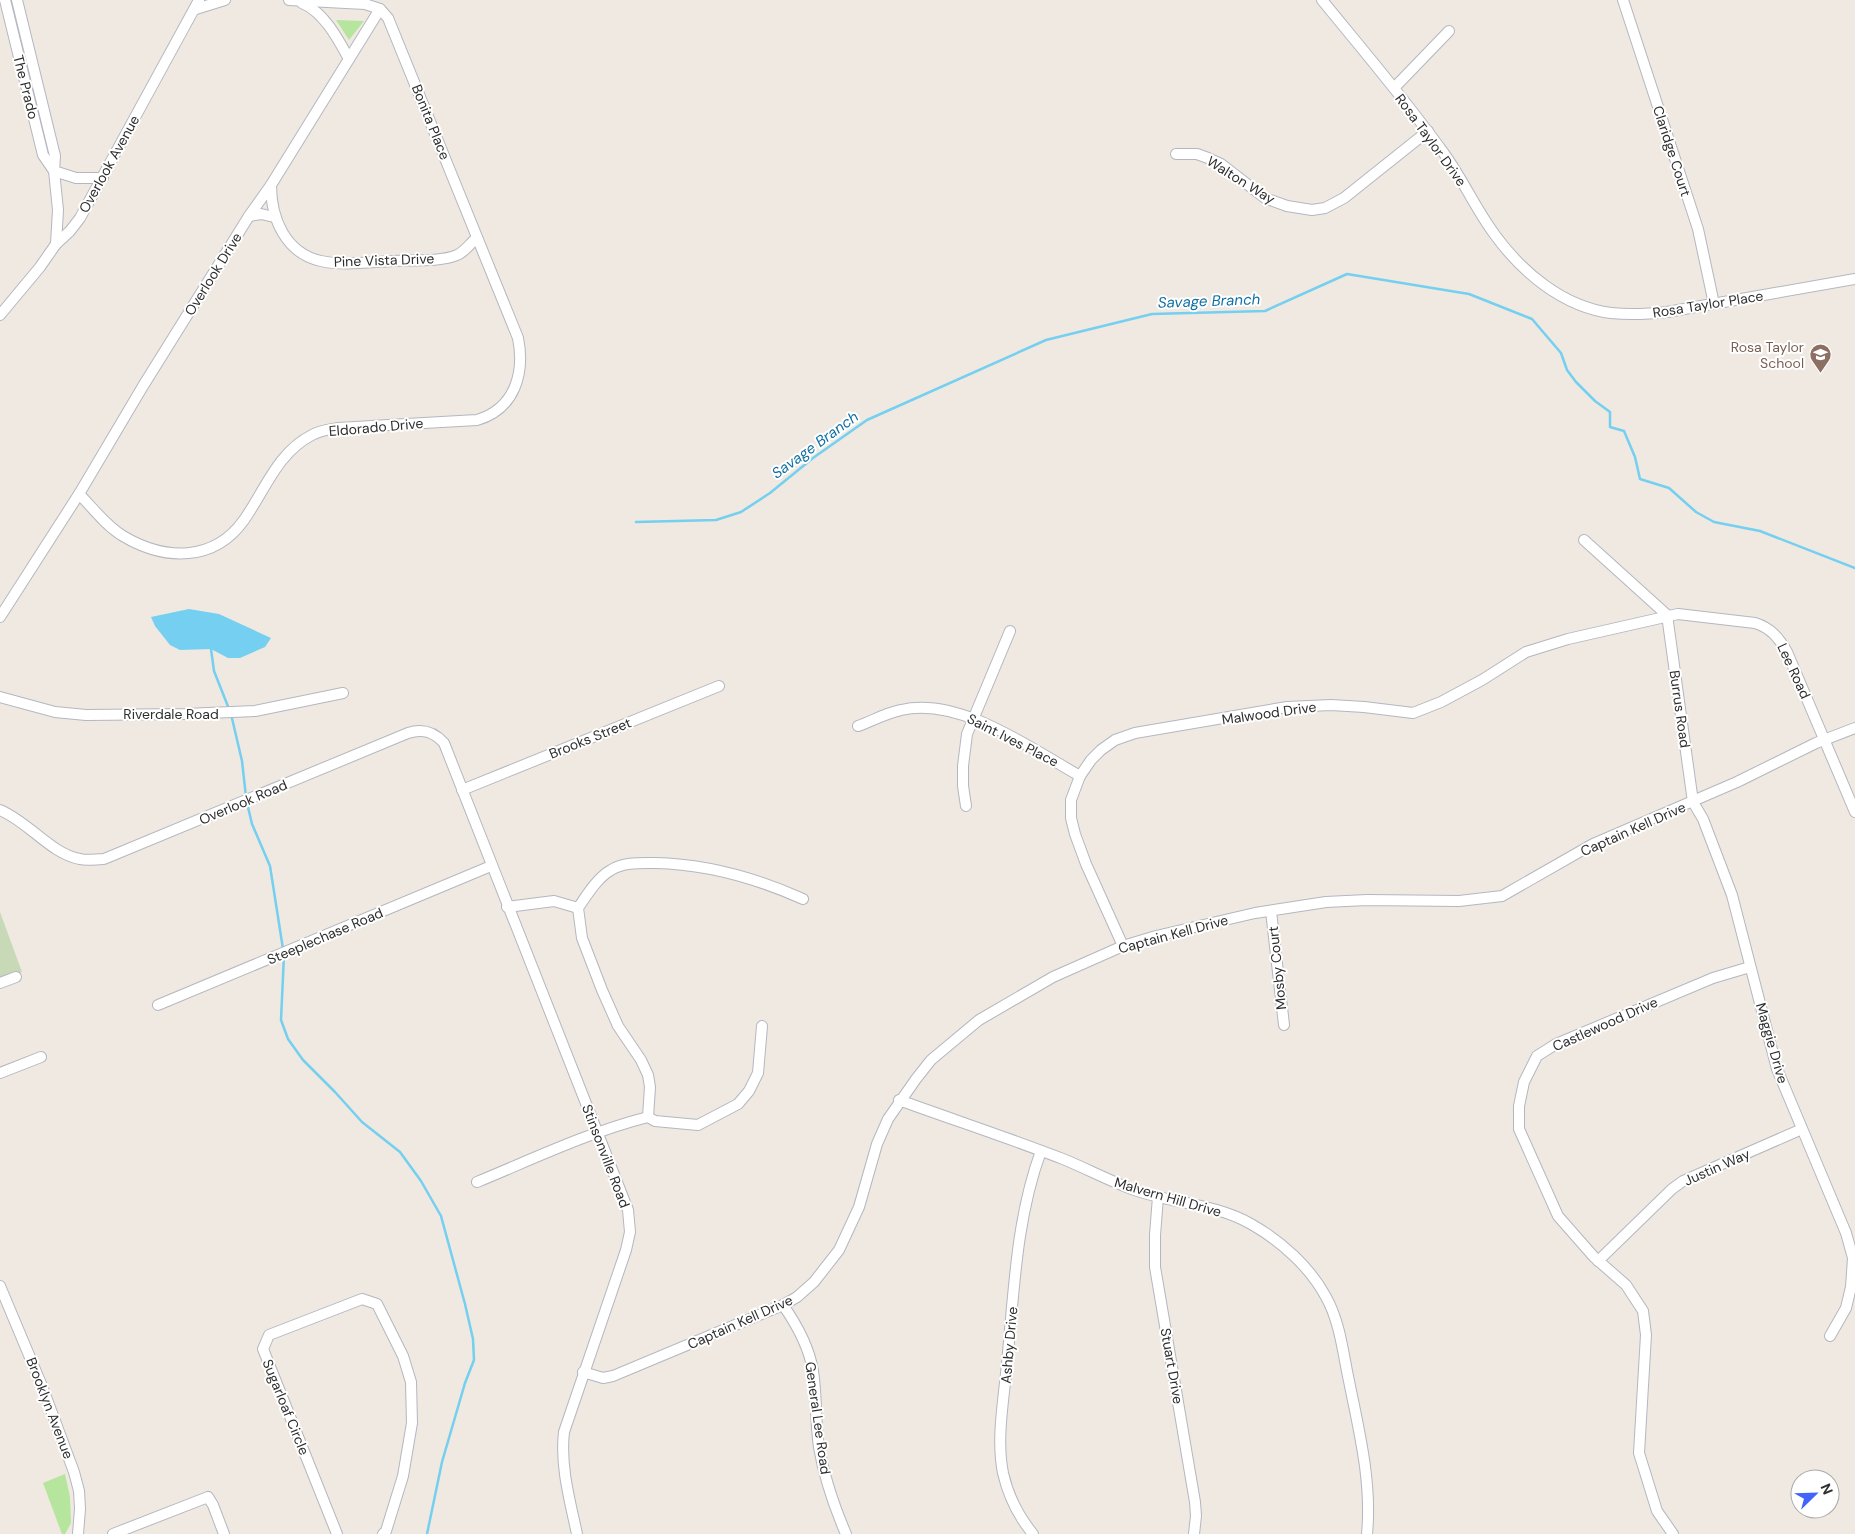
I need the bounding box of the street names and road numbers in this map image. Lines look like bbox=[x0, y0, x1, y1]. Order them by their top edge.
street label: The Prado bbox=[9, 53, 43, 121]
street label: Bonita Place bbox=[408, 82, 454, 162]
street label: Rosa Taylor Drive bbox=[1391, 90, 1471, 190]
street label: Claridge Court bbox=[1649, 103, 1695, 199]
street label: Overlook Avenue bbox=[75, 112, 143, 216]
street label: Walton Way bbox=[1204, 152, 1279, 208]
street label: Overlook Drive bbox=[180, 229, 246, 319]
street label: Pine Vista Drive bbox=[333, 249, 435, 271]
street label: Rosa Taylor Place bbox=[1651, 286, 1765, 322]
street label: Eldorado Drive bbox=[328, 414, 424, 440]
street label: Lee Road bbox=[1773, 640, 1815, 702]
street label: Burrus Road bbox=[1666, 669, 1694, 749]
street label: Malwood Drive bbox=[1221, 697, 1317, 729]
street label: Riverdale Road bbox=[123, 705, 219, 723]
street label: Saint Ives Place bbox=[964, 709, 1062, 771]
street label: Brooks Street bbox=[546, 713, 634, 763]
street label: Overlook Road bbox=[196, 775, 290, 829]
street label: Captain Kell Drive bbox=[1578, 798, 1688, 860]
street label: Steeplechase Road bbox=[264, 903, 386, 969]
street label: Captain Kell Drive bbox=[1116, 911, 1230, 957]
street label: Mosby Court bbox=[1264, 925, 1290, 1011]
street label: Castlewood Drive bbox=[1550, 993, 1660, 1055]
street label: Maggie Drive bbox=[1752, 1001, 1792, 1086]
street label: Stinsonville Road bbox=[578, 1102, 634, 1210]
street label: Justin Way bbox=[1681, 1144, 1753, 1190]
street label: Malvern Hill Drive bbox=[1112, 1173, 1224, 1221]
street label: Captain Kell Drive bbox=[685, 1291, 795, 1353]
street label: Ashby Drive bbox=[997, 1306, 1021, 1384]
street label: Stuart Drive bbox=[1156, 1327, 1188, 1405]
street label: Brooklyn Avenue bbox=[22, 1355, 78, 1461]
street label: Sugarloaf Circle bbox=[259, 1356, 313, 1458]
street label: General Lee Road bbox=[801, 1361, 835, 1475]

